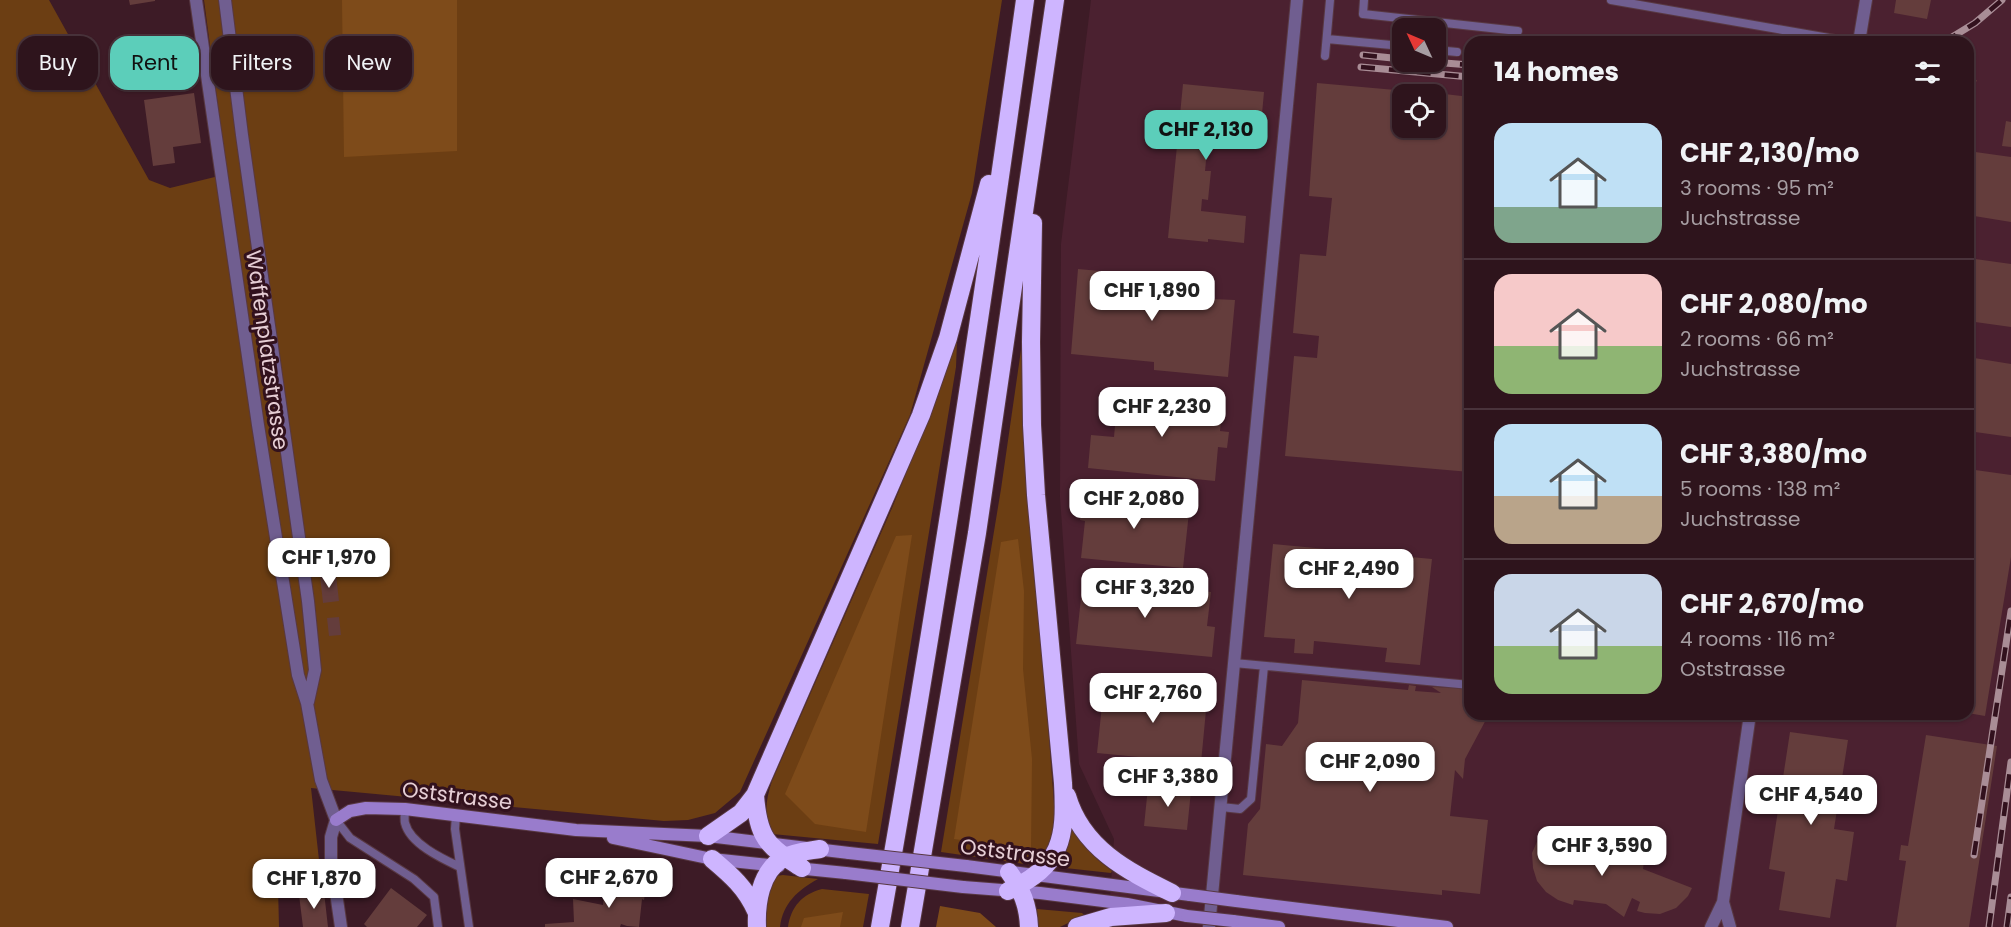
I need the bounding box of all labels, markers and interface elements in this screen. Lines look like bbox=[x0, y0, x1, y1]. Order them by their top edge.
north arrow bbox=[1392, 18, 1446, 72]
map controls bbox=[1392, 18, 1446, 138]
chip: Buy bbox=[18, 36, 98, 90]
chip: Rent bbox=[110, 36, 199, 90]
chip: Filters bbox=[211, 36, 313, 90]
chip: New bbox=[325, 36, 412, 90]
text: 14 homes bbox=[1494, 54, 1619, 90]
icon: filters bbox=[1911, 56, 1944, 89]
button: locate bbox=[1392, 84, 1446, 138]
pin: CHF 2,130 bbox=[1137, 110, 1275, 161]
text: CHF 2,130 bbox=[1159, 115, 1253, 143]
text: CHF 2,130/mo bbox=[1680, 135, 1859, 171]
icon: home bbox=[1542, 147, 1614, 219]
text: 3 rooms · 95 m² bbox=[1680, 174, 1834, 202]
text: Juchstrasse bbox=[1680, 204, 1800, 232]
street label: Waffenplatzstrasse bbox=[239, 248, 296, 452]
pin: CHF 1,890 bbox=[1083, 271, 1221, 322]
text: CHF 1,890 bbox=[1104, 276, 1200, 304]
text: CHF 2,080/mo bbox=[1680, 286, 1868, 322]
icon: home bbox=[1542, 298, 1614, 370]
text: 2 rooms · 66 m² bbox=[1680, 325, 1834, 353]
text: Juchstrasse bbox=[1680, 355, 1800, 383]
pin: CHF 2,230 bbox=[1093, 387, 1231, 438]
text: CHF 2,230 bbox=[1113, 392, 1211, 420]
text: CHF 3,380/mo bbox=[1680, 436, 1867, 472]
icon: home bbox=[1542, 448, 1614, 520]
text: 5 rooms · 138 m² bbox=[1680, 475, 1840, 503]
pin: CHF 2,080 bbox=[1065, 479, 1203, 530]
text: CHF 2,080 bbox=[1083, 484, 1185, 512]
text: Juchstrasse bbox=[1680, 505, 1800, 533]
pin: CHF 1,970 bbox=[260, 538, 398, 589]
text: CHF 1,970 bbox=[282, 543, 376, 571]
pin: CHF 2,490 bbox=[1280, 549, 1418, 600]
text: CHF 2,490 bbox=[1298, 554, 1400, 582]
pin: CHF 3,320 bbox=[1076, 568, 1214, 619]
text: CHF 3,320 bbox=[1095, 573, 1195, 601]
text: CHF 2,670/mo bbox=[1680, 586, 1864, 622]
icon: home bbox=[1542, 598, 1614, 670]
text: 4 rooms · 116 m² bbox=[1680, 625, 1835, 653]
text: Oststrasse bbox=[1680, 655, 1785, 683]
pin: CHF 2,760 bbox=[1084, 673, 1222, 724]
text: CHF 2,760 bbox=[1104, 678, 1202, 706]
pin: CHF 2,090 bbox=[1301, 742, 1439, 793]
text: CHF 2,090 bbox=[1320, 747, 1420, 775]
pin: CHF 3,380 bbox=[1099, 757, 1237, 808]
text: CHF 3,380 bbox=[1118, 762, 1218, 790]
street label: Oststrasse bbox=[400, 774, 514, 817]
pin: CHF 4,540 bbox=[1742, 775, 1880, 826]
text: CHF 4,540 bbox=[1759, 780, 1863, 808]
pin: CHF 3,590 bbox=[1533, 826, 1671, 877]
street label: Oststrasse bbox=[958, 831, 1072, 874]
text: CHF 3,590 bbox=[1551, 831, 1653, 859]
pin: CHF 2,670 bbox=[540, 858, 678, 909]
pin: CHF 1,870 bbox=[245, 859, 383, 910]
text: CHF 2,670 bbox=[560, 863, 658, 891]
text: CHF 1,870 bbox=[267, 864, 362, 892]

